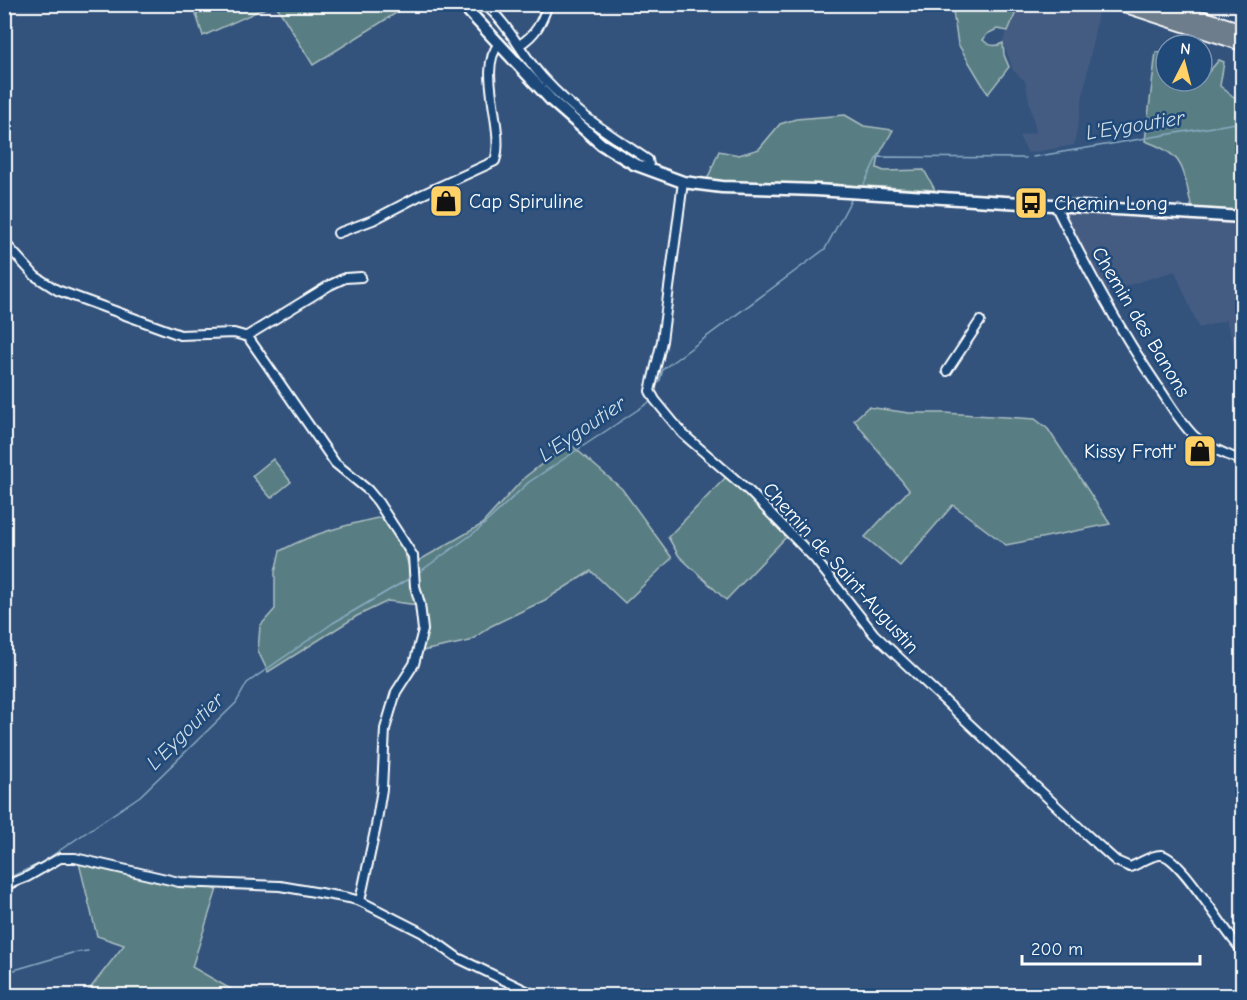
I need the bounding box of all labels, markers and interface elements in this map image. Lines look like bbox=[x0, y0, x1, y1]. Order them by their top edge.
north arrow bbox=[1154, 33, 1214, 93]
text: N bbox=[1179, 40, 1192, 59]
water label: L'Eygoutier bbox=[1084, 105, 1188, 145]
shop icon: Cap Spiruline bbox=[428, 183, 464, 219]
bus stop icon: Chemin Long bbox=[1013, 185, 1049, 221]
place label: Cap Spiruline bbox=[469, 190, 583, 213]
place label: Chemin Long bbox=[1054, 192, 1168, 215]
street label: Chemin des Banons bbox=[1087, 243, 1195, 401]
water label: L'Eygoutier bbox=[534, 390, 631, 467]
shop icon: Kissy Frott' bbox=[1182, 433, 1218, 469]
place label: Kissy Frott' bbox=[1084, 440, 1177, 463]
street label: Chemin de Saint-Augustin bbox=[758, 478, 924, 658]
water label: L'Eygoutier bbox=[141, 686, 230, 775]
scale bar bbox=[1022, 928, 1200, 966]
text: 200 m bbox=[1031, 939, 1083, 960]

